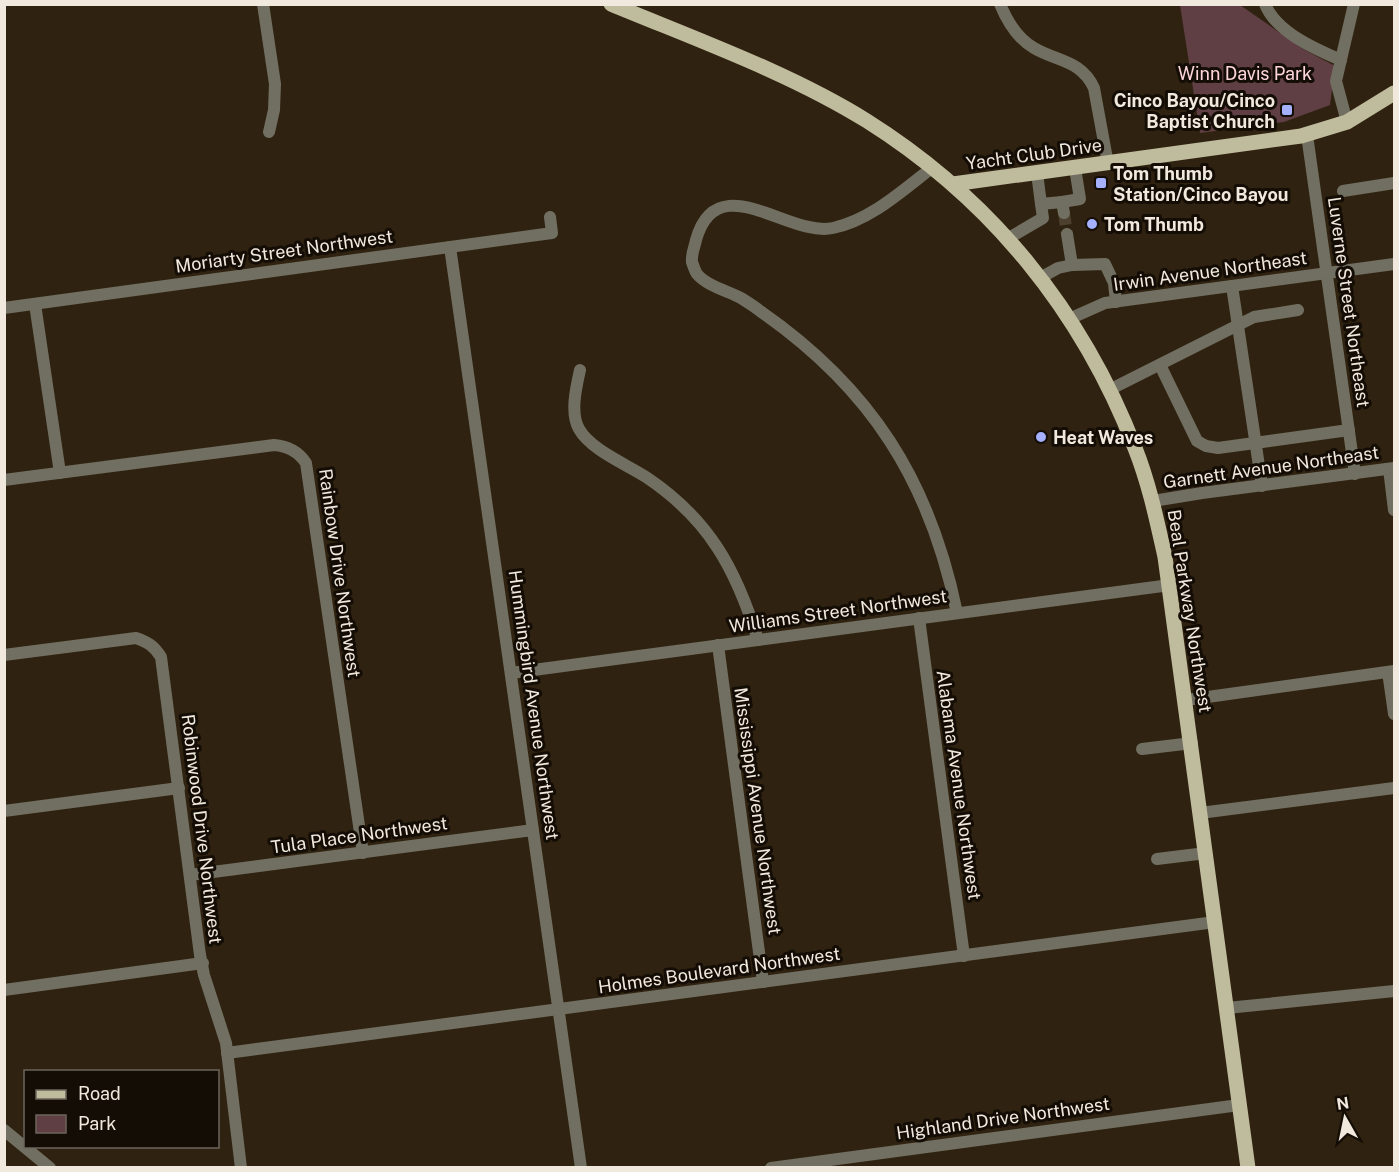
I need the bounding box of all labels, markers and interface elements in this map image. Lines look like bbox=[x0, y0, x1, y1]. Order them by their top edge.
park label: Winn Davis Park bbox=[1178, 63, 1312, 84]
place label: Cinco Bayou/Cinco Baptist Church bbox=[1114, 90, 1275, 132]
marker: Cinco Bayou/Cinco Baptist Church bbox=[1280, 103, 1294, 117]
street label: Yacht Club Drive bbox=[965, 134, 1103, 174]
place label: Tom Thumb Station/Cinco Bayou bbox=[1113, 163, 1288, 205]
marker: Tom Thumb Station/Cinco Bayou bbox=[1094, 176, 1108, 190]
street label: Luverne Street Northeast bbox=[1324, 195, 1374, 409]
place label: Tom Thumb bbox=[1104, 214, 1204, 235]
marker: Tom Thumb bbox=[1085, 217, 1099, 231]
street label: Moriarty Street Northwest bbox=[174, 225, 394, 277]
street label: Irwin Avenue Northeast bbox=[1112, 247, 1308, 295]
place label: Heat Waves bbox=[1053, 427, 1153, 448]
marker: Heat Waves bbox=[1034, 430, 1048, 444]
street label: Garnett Avenue Northeast bbox=[1162, 441, 1380, 493]
street label: Rainbow Drive Northwest bbox=[315, 467, 365, 679]
street label: Beal Parkway Northwest bbox=[1164, 508, 1216, 714]
street label: Hummingbird Avenue Northwest bbox=[505, 569, 563, 841]
street label: Williams Street Northwest bbox=[728, 585, 948, 637]
street label: Alabama Avenue Northwest bbox=[932, 669, 986, 901]
street label: Mississippi Avenue Northwest bbox=[730, 686, 786, 936]
street label: Robinwood Drive Northwest bbox=[177, 713, 227, 945]
street label: Tula Place Northwest bbox=[269, 812, 449, 858]
street label: Holmes Boulevard Northwest bbox=[597, 943, 841, 997]
legend bbox=[24, 1070, 219, 1148]
text: Road bbox=[78, 1083, 121, 1104]
north arrow bbox=[1315, 1088, 1375, 1148]
street label: Highland Drive Northwest bbox=[895, 1093, 1111, 1143]
text: N bbox=[1335, 1093, 1350, 1114]
text: Park bbox=[78, 1113, 116, 1134]

